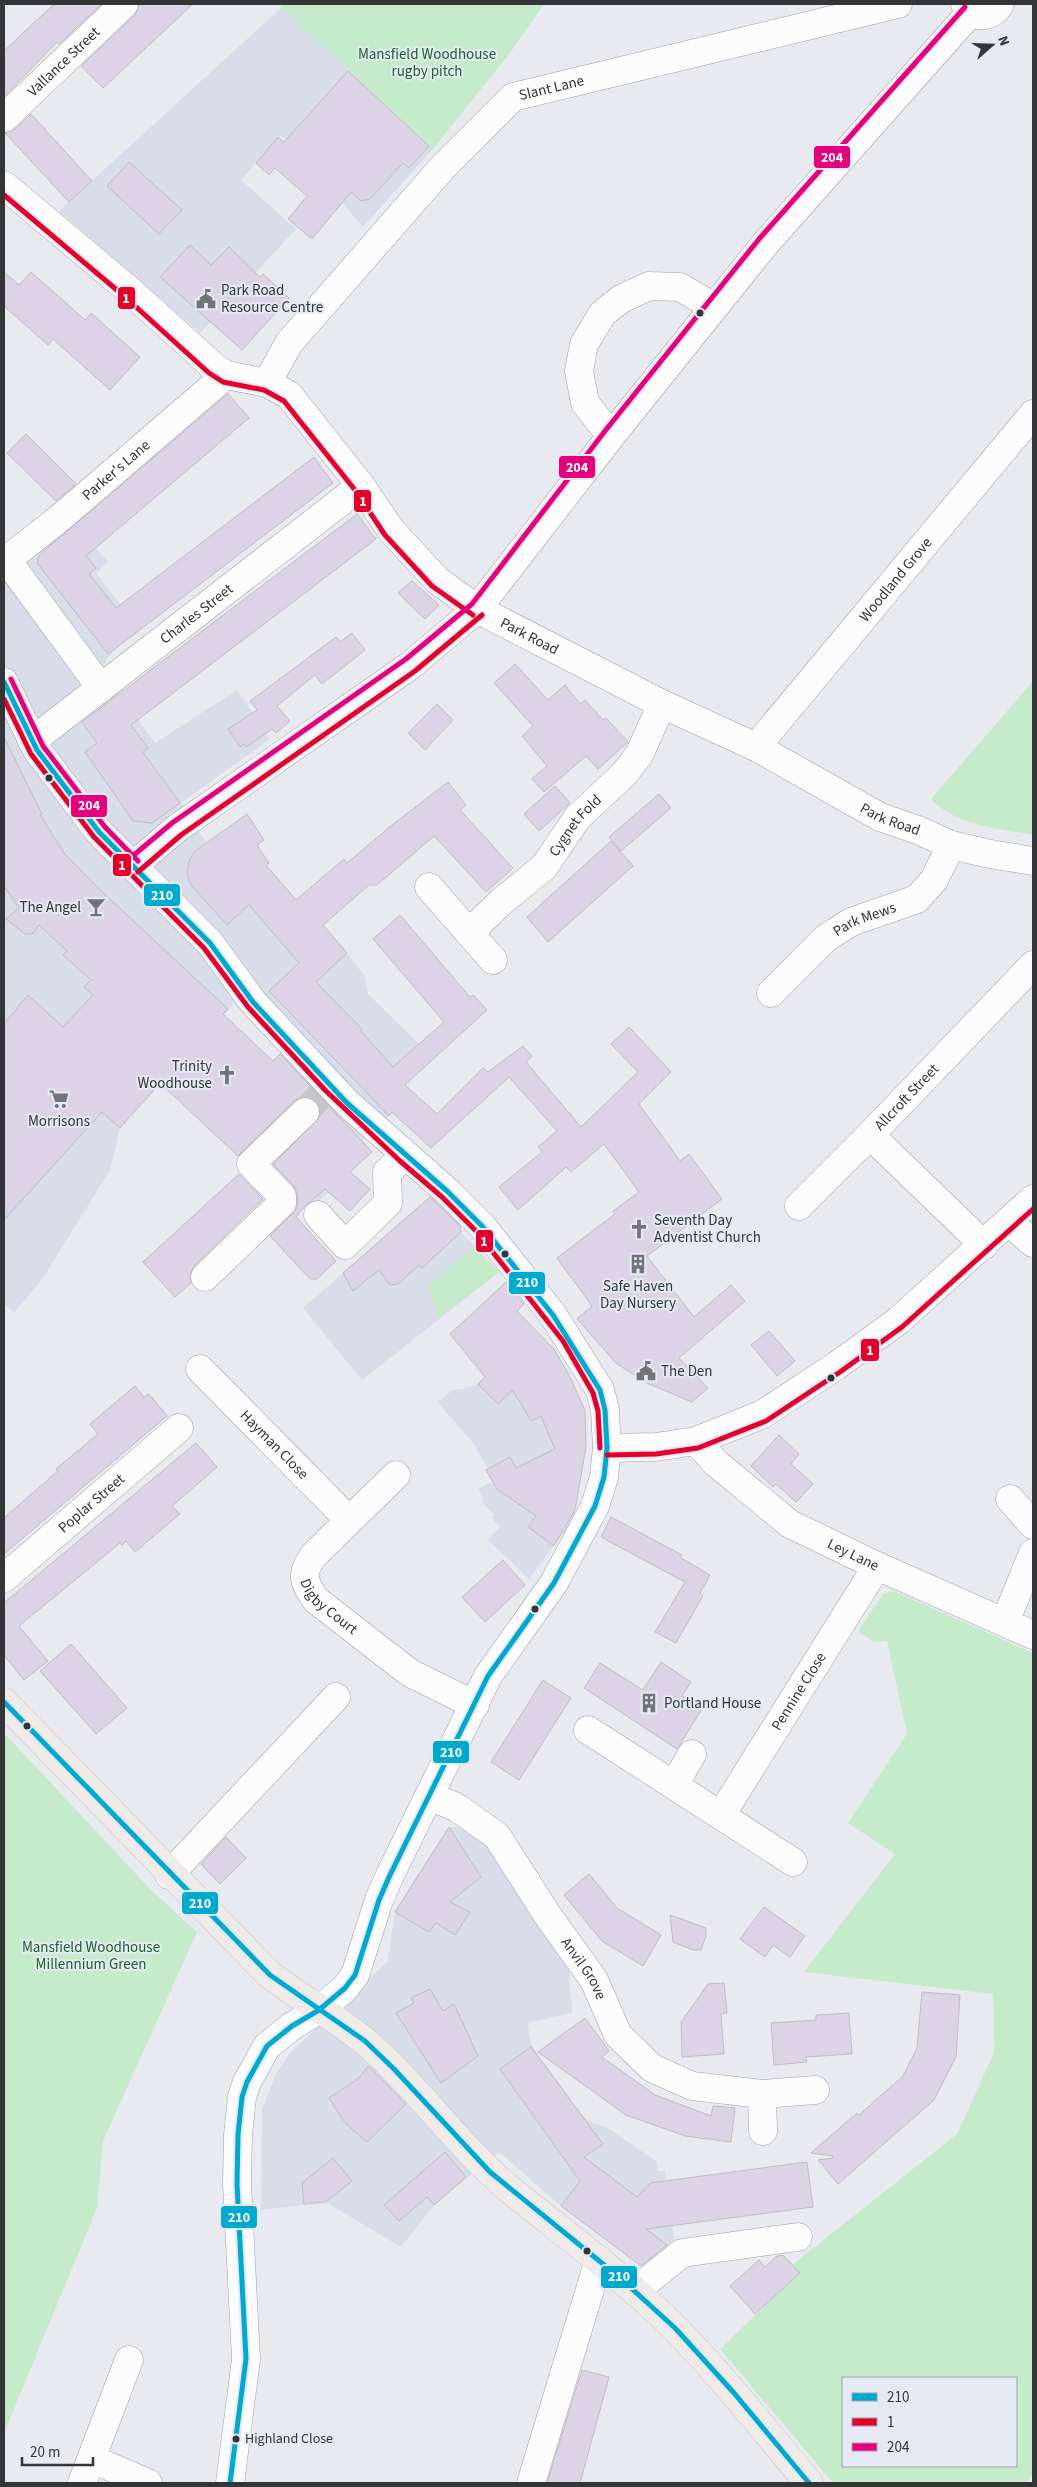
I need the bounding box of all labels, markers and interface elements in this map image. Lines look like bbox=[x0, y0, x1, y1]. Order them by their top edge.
north arrow bbox=[967, 20, 1017, 70]
street label: Vallance Street bbox=[22, 22, 104, 101]
text: N bbox=[992, 33, 1014, 49]
park label: Mansfield Woodhouse rugby pitch bbox=[358, 44, 496, 82]
street label: Slant Lane bbox=[517, 70, 586, 106]
line badge: 204 bbox=[813, 145, 851, 169]
text: 204 bbox=[821, 148, 844, 168]
place label: Park Road Resource Centre bbox=[221, 280, 323, 318]
line badge: 1 bbox=[117, 286, 136, 310]
public building icon: Park Road Resource Centre bbox=[195, 288, 217, 310]
text: 1 bbox=[122, 289, 130, 309]
unlabelled marker bbox=[695, 308, 705, 318]
street label: Parker's Lane bbox=[77, 435, 154, 505]
line badge: 204 bbox=[558, 455, 596, 479]
text: 204 bbox=[566, 458, 589, 478]
line badge: 1 bbox=[353, 489, 372, 513]
text: 1 bbox=[359, 492, 367, 512]
street label: Woodland Grove bbox=[854, 533, 937, 626]
street label: Charles Street bbox=[155, 578, 238, 649]
street label: Park Road bbox=[497, 612, 563, 660]
unlabelled marker bbox=[44, 773, 54, 783]
street label: Cygnet Fold bbox=[544, 790, 606, 860]
line badge: 204 bbox=[70, 794, 108, 818]
text: 204 bbox=[78, 796, 101, 816]
street label: Park Road bbox=[856, 797, 923, 841]
line badge: 1 bbox=[112, 853, 132, 877]
text: 1 bbox=[118, 856, 126, 876]
line badge: 210 bbox=[143, 883, 181, 907]
text: 210 bbox=[151, 886, 173, 906]
bar icon: The Angel bbox=[85, 896, 107, 918]
place label: The Angel bbox=[19, 897, 81, 918]
street label: Park Mews bbox=[829, 897, 899, 942]
place label: Trinity Woodhouse bbox=[137, 1056, 212, 1094]
street label: Allcroft Street bbox=[869, 1059, 944, 1135]
church icon: Trinity Woodhouse bbox=[216, 1064, 238, 1086]
supermarket icon: Morrisons bbox=[48, 1088, 70, 1110]
place label: Morrisons bbox=[28, 1111, 90, 1132]
place label: Seventh Day Adventist Church bbox=[654, 1210, 761, 1248]
church icon: Seventh Day Adventist Church bbox=[628, 1218, 650, 1240]
line badge: 1 bbox=[475, 1229, 494, 1253]
text: 1 bbox=[480, 1232, 488, 1252]
unlabelled marker bbox=[500, 1249, 510, 1259]
building icon: Safe Haven Day Nursery bbox=[627, 1253, 649, 1275]
line badge: 210 bbox=[508, 1271, 546, 1295]
text: 210 bbox=[516, 1273, 538, 1293]
place label: Safe Haven Day Nursery bbox=[600, 1276, 676, 1314]
line badge: 1 bbox=[860, 1338, 880, 1362]
text: 1 bbox=[866, 1341, 874, 1361]
public building icon: The Den bbox=[635, 1360, 657, 1382]
place label: The Den bbox=[661, 1361, 713, 1382]
unlabelled marker bbox=[826, 1373, 836, 1383]
street label: Hayman Close bbox=[235, 1405, 313, 1484]
street label: Poplar Street bbox=[53, 1469, 129, 1538]
street label: Ley Lane bbox=[824, 1533, 883, 1576]
street label: Digby Court bbox=[295, 1575, 362, 1639]
unlabelled marker bbox=[530, 1604, 540, 1614]
street label: Pennine Close bbox=[766, 1648, 831, 1734]
building icon: Portland House bbox=[638, 1692, 660, 1714]
place label: Portland House bbox=[664, 1693, 761, 1714]
unlabelled marker bbox=[22, 1721, 32, 1731]
line badge: 210 bbox=[432, 1740, 470, 1764]
text: 210 bbox=[440, 1743, 462, 1763]
line badge: 210 bbox=[181, 1891, 219, 1915]
text: 210 bbox=[189, 1894, 211, 1914]
street label: Anvil Grove bbox=[556, 1933, 612, 2003]
park label: Mansfield Woodhouse Millennium Green bbox=[22, 1937, 160, 1975]
line badge: 210 bbox=[220, 2205, 258, 2229]
text: 210 bbox=[228, 2208, 250, 2228]
unlabelled marker bbox=[582, 2246, 592, 2256]
line badge: 210 bbox=[600, 2265, 638, 2289]
text: 210 bbox=[608, 2267, 630, 2287]
legend bbox=[842, 2377, 1017, 2467]
text: 210 bbox=[887, 2387, 909, 2408]
text: 1 bbox=[887, 2412, 894, 2433]
place label: Highland Close bbox=[245, 2429, 333, 2449]
scale bar bbox=[22, 2434, 94, 2466]
marker: Highland Close bbox=[231, 2434, 241, 2444]
text: 204 bbox=[887, 2437, 910, 2458]
text: 20 m bbox=[30, 2442, 60, 2463]

